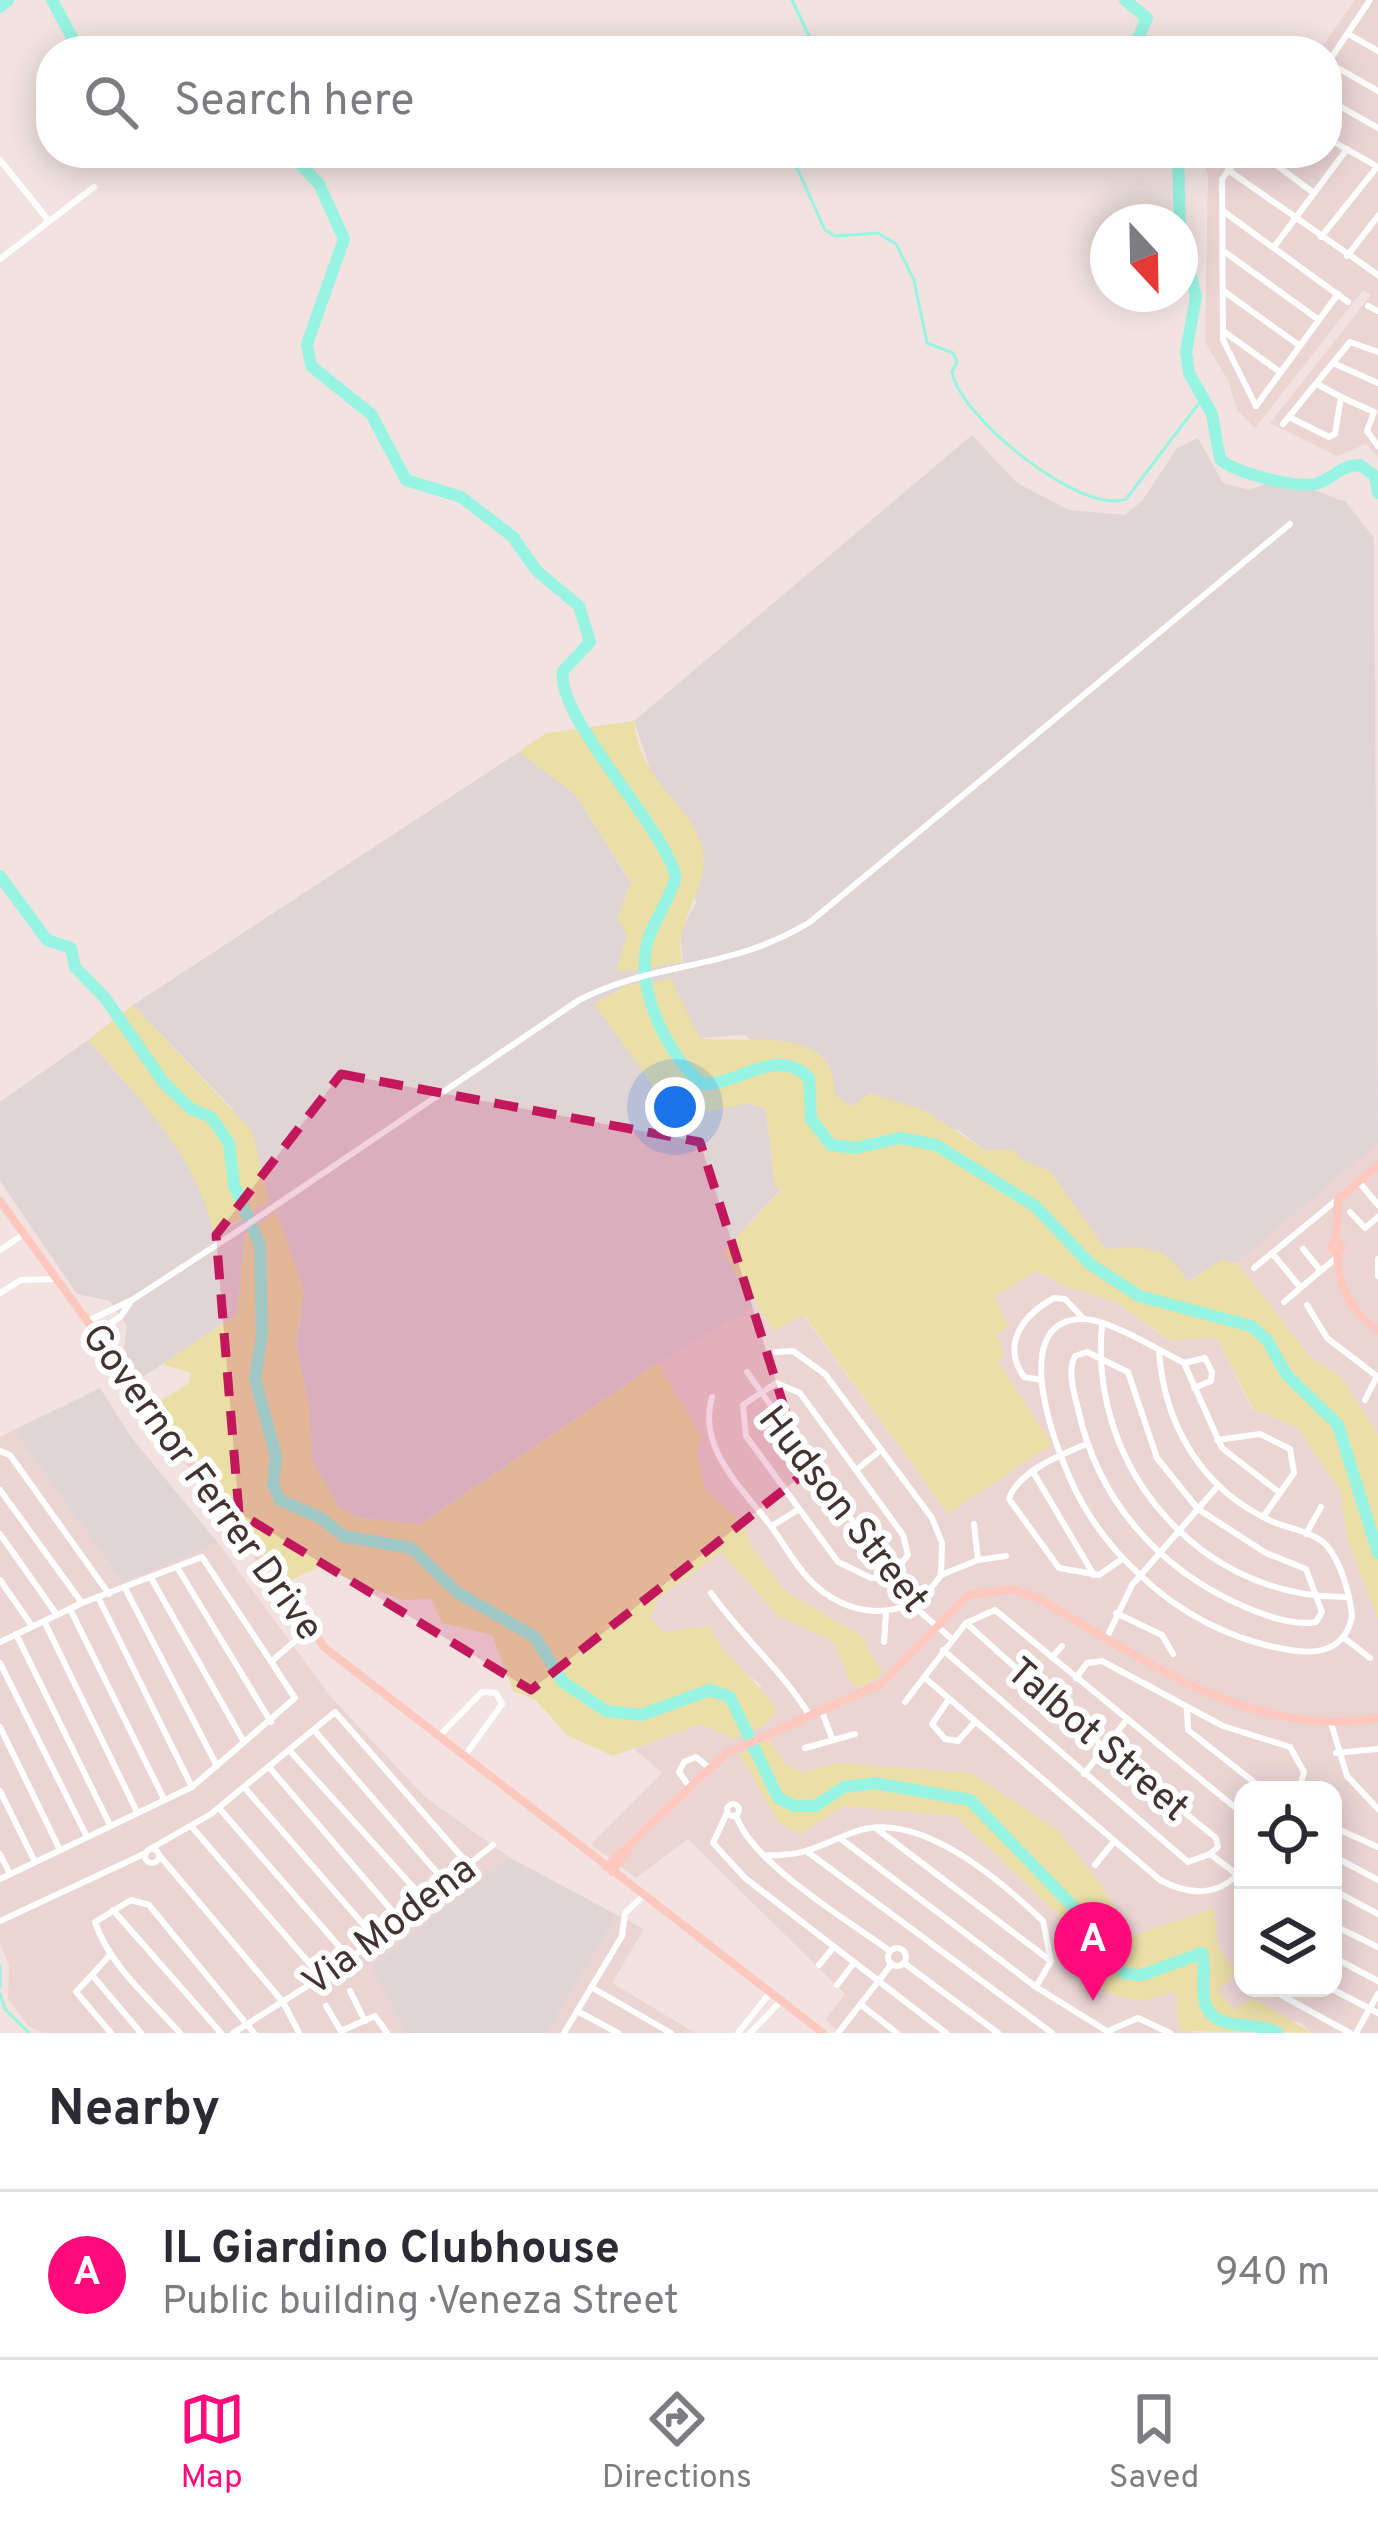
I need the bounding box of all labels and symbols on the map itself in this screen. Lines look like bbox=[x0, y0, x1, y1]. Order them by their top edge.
north arrow bbox=[1090, 204, 1198, 312]
your location bbox=[645, 1077, 705, 1137]
street label: Governor Ferrer Drive bbox=[69, 1315, 332, 1652]
street label: Hudson Street bbox=[746, 1398, 937, 1624]
street label: Talbot Street bbox=[995, 1649, 1197, 1834]
street label: Via Modena bbox=[294, 1846, 487, 2009]
pin: A bbox=[1054, 1902, 1132, 2001]

